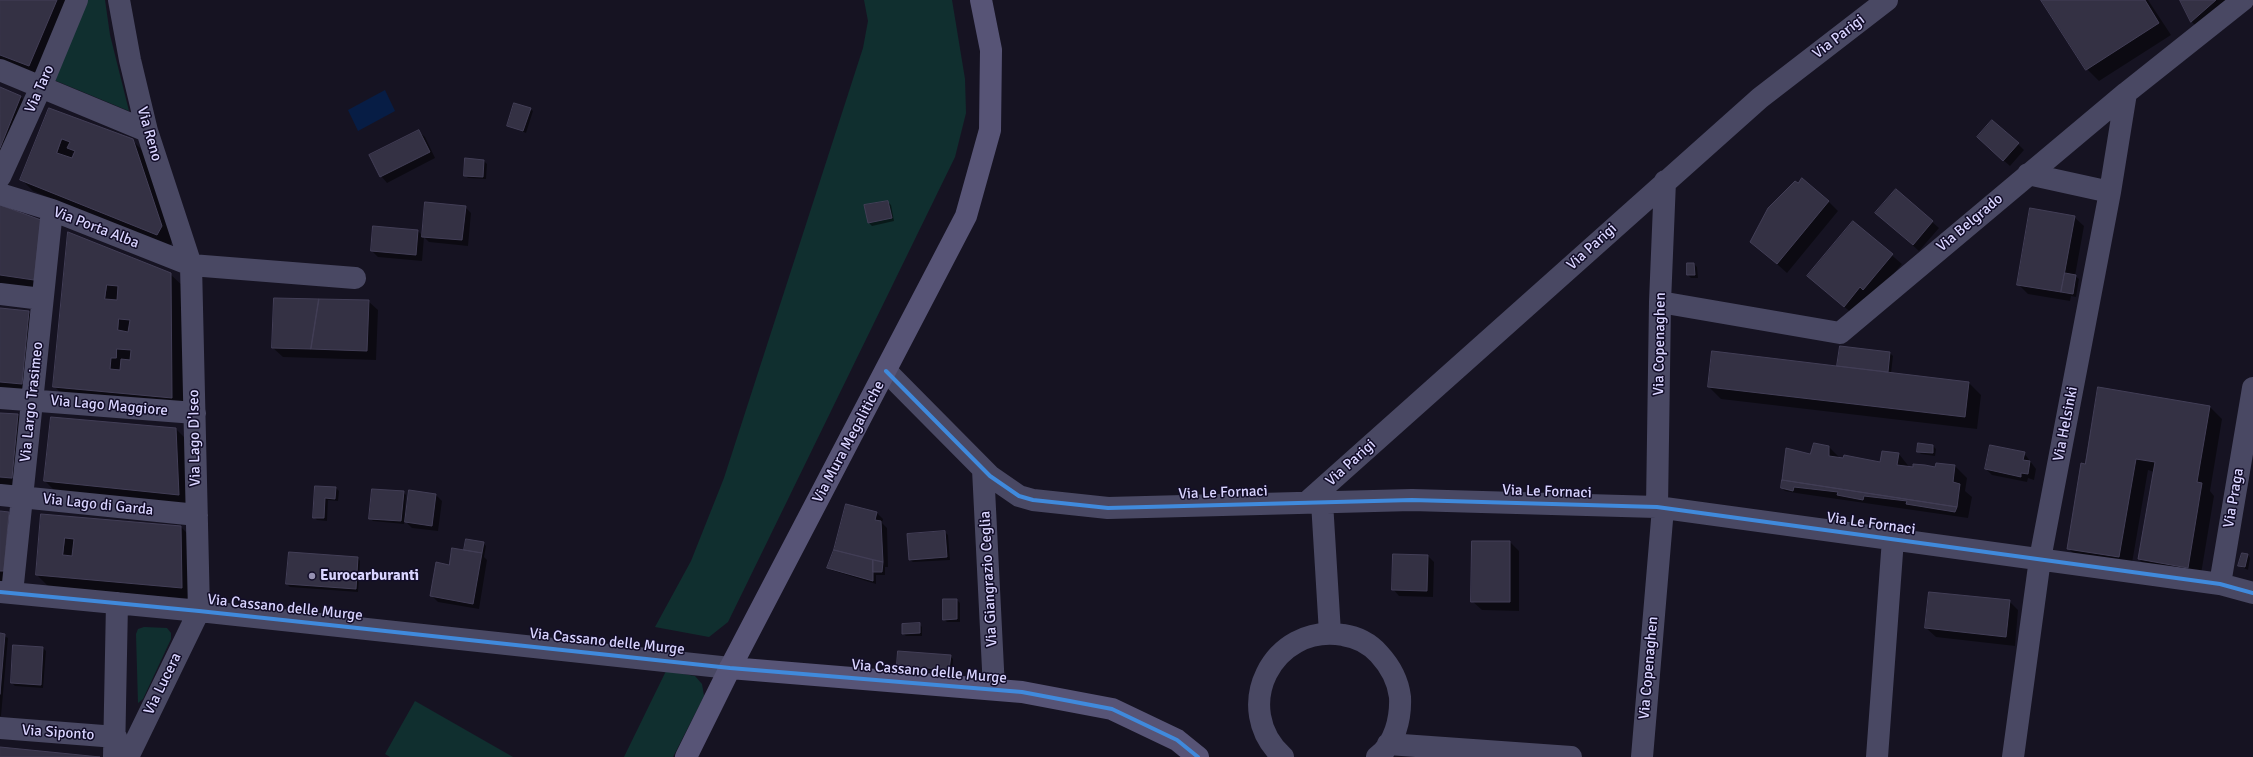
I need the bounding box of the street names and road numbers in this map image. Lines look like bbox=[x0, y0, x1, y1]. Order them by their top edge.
street label: Via Parigi bbox=[1809, 11, 1869, 63]
street label: Via Taro bbox=[22, 62, 58, 116]
street label: Via Reno bbox=[133, 105, 165, 163]
street label: Via Belgrado bbox=[1933, 190, 2007, 256]
street label: Via Porta Alba bbox=[51, 203, 141, 253]
street label: Via Parigi bbox=[1563, 220, 1621, 274]
street label: Via Copenaghen bbox=[1650, 292, 1670, 396]
street label: Via Largo Trasimeo bbox=[17, 341, 47, 463]
street label: Via Mura Megalitiche bbox=[809, 378, 889, 506]
street label: Via Helsinki bbox=[2050, 385, 2082, 463]
street label: Via Lago D'Iseo bbox=[185, 389, 205, 487]
street label: Via Lago Maggiore bbox=[49, 392, 169, 420]
street label: Via Parigi bbox=[1322, 436, 1380, 490]
street label: Via Praga bbox=[2220, 467, 2248, 529]
street label: Via Le Fornaci bbox=[1502, 481, 1592, 503]
street label: Via Le Fornaci bbox=[1178, 482, 1268, 504]
street label: Via Lago di Garda bbox=[42, 490, 154, 520]
street label: Via Le Fornaci bbox=[1825, 509, 1917, 539]
street label: Via Giangrazio Ceglia bbox=[976, 510, 1002, 648]
street label: Via Cassano delle Murge bbox=[206, 591, 364, 625]
street label: Via Copenaghen bbox=[1636, 616, 1662, 720]
street label: Via Cassano delle Murge bbox=[528, 625, 686, 659]
street label: Via Lucera bbox=[140, 650, 186, 718]
street label: Via Cassano delle Murge bbox=[850, 656, 1008, 688]
street label: Via Siponto bbox=[21, 721, 95, 745]

